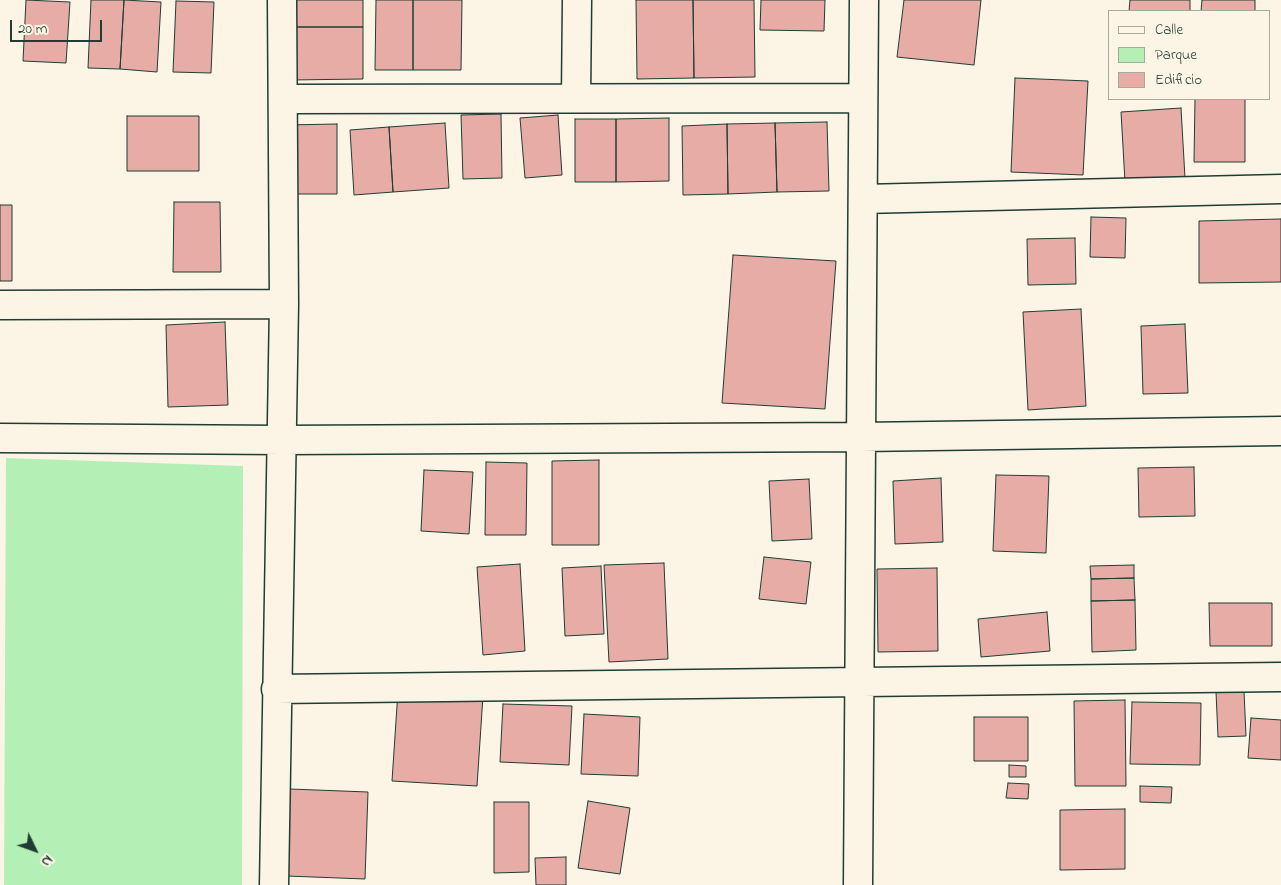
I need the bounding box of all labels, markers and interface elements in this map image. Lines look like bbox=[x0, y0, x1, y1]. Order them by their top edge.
scale bar bbox=[12, 10, 105, 42]
legend bbox=[1108, 10, 1271, 100]
text: 20 m bbox=[18, 18, 47, 40]
text: Calle bbox=[1155, 19, 1183, 41]
text: Parque bbox=[1155, 44, 1197, 66]
text: Edificio bbox=[1155, 69, 1202, 91]
north arrow bbox=[10, 825, 60, 875]
text: N bbox=[36, 850, 57, 871]

